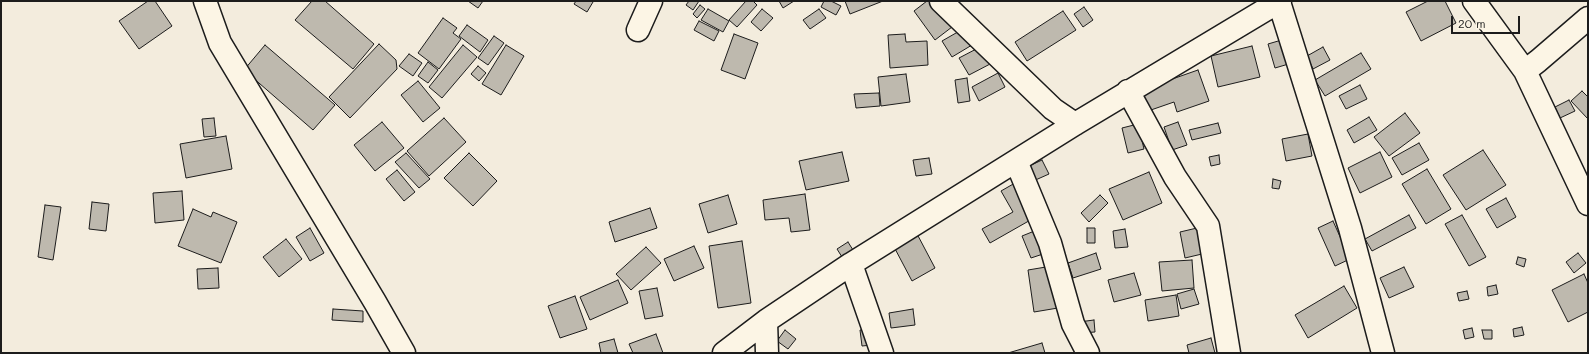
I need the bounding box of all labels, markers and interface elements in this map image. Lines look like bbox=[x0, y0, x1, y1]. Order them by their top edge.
scale bar bbox=[1453, 8, 1522, 34]
text: 20 m bbox=[1458, 15, 1486, 31]

